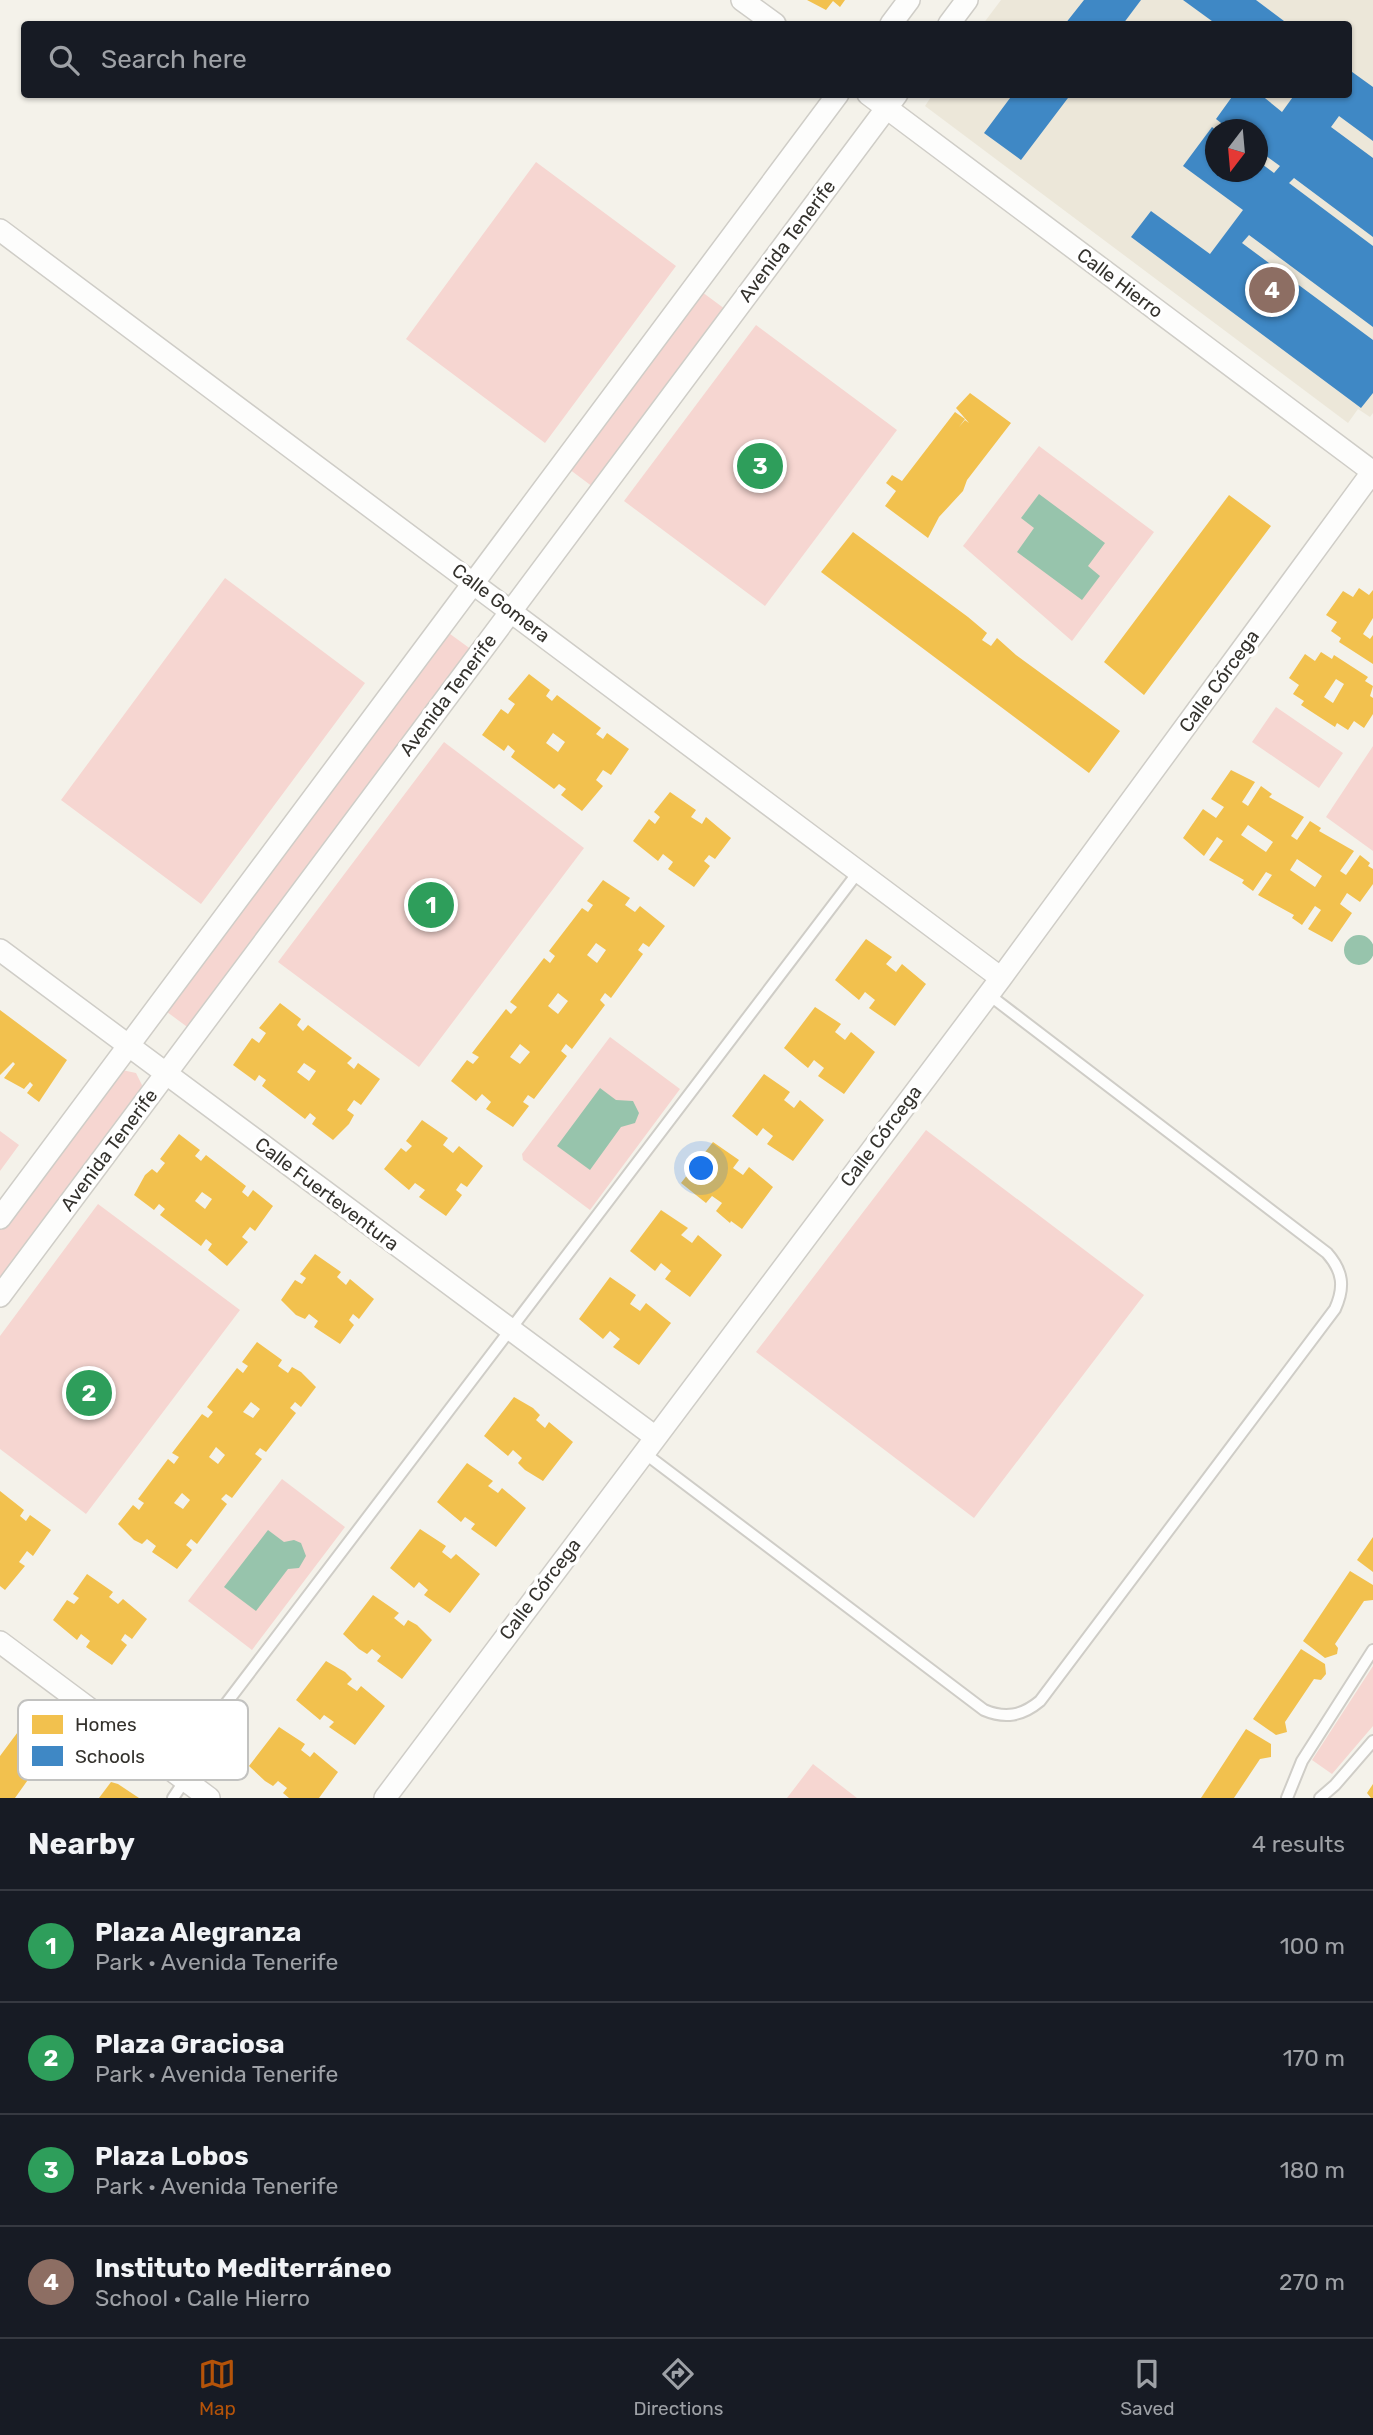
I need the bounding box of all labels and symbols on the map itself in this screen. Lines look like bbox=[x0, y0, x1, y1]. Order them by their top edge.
north arrow bbox=[1205, 119, 1268, 182]
street label: Avenida Tenerife bbox=[734, 176, 840, 306]
street label: Calle Hierro bbox=[1072, 243, 1168, 323]
pin: 4 bbox=[1249, 264, 1295, 316]
pin: 3 bbox=[737, 440, 783, 492]
street label: Calle Gomera bbox=[448, 559, 554, 647]
street label: Calle Córcega bbox=[1174, 625, 1264, 737]
street label: Avenida Tenerife bbox=[395, 630, 501, 760]
pin: 1 bbox=[408, 879, 454, 931]
street label: Calle Córcega bbox=[835, 1081, 927, 1191]
street label: Avenida Tenerife bbox=[56, 1085, 162, 1215]
street label: Calle Fuerteventura bbox=[251, 1132, 403, 1256]
your location bbox=[684, 1151, 718, 1185]
pin: 2 bbox=[66, 1367, 112, 1419]
street label: Calle Córcega bbox=[494, 1534, 586, 1644]
legend bbox=[18, 1700, 248, 1780]
text: Homes bbox=[75, 1713, 137, 1736]
text: Schools bbox=[75, 1745, 145, 1768]

